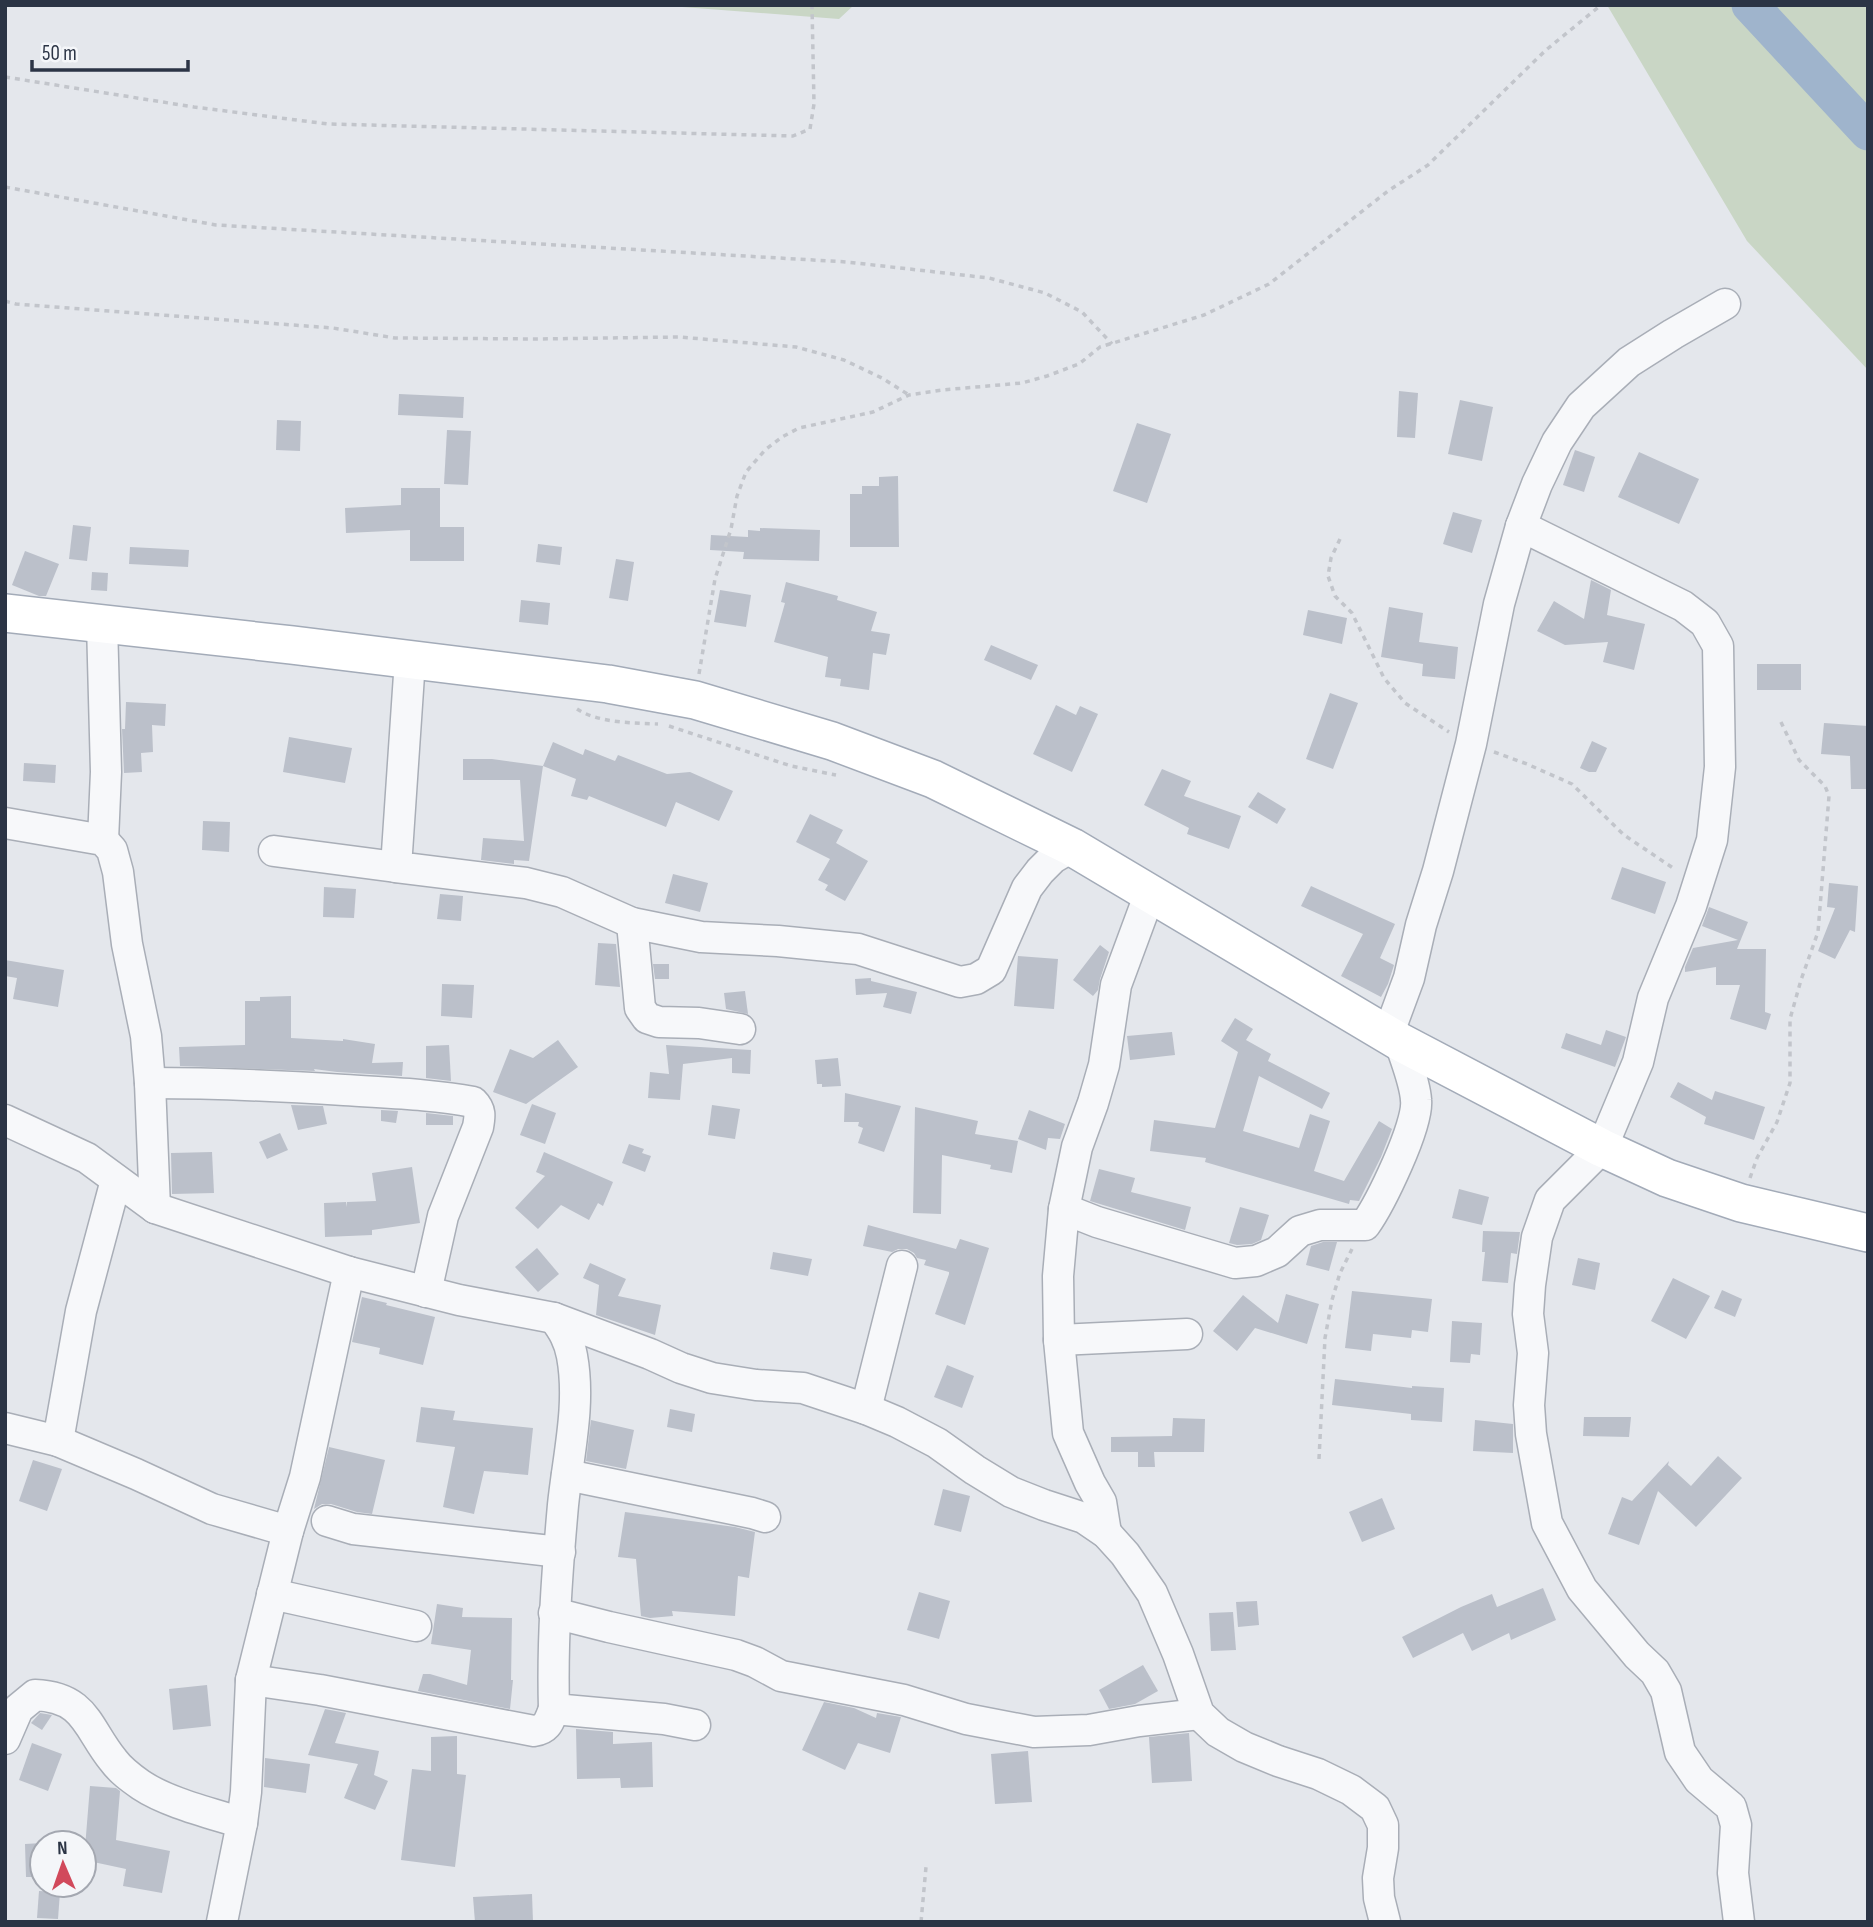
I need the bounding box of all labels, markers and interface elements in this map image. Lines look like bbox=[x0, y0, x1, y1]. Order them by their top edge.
scale bar bbox=[32, 28, 187, 72]
text: 50 m bbox=[42, 41, 77, 66]
north arrow bbox=[28, 1829, 98, 1899]
text: N bbox=[57, 1837, 68, 1860]

